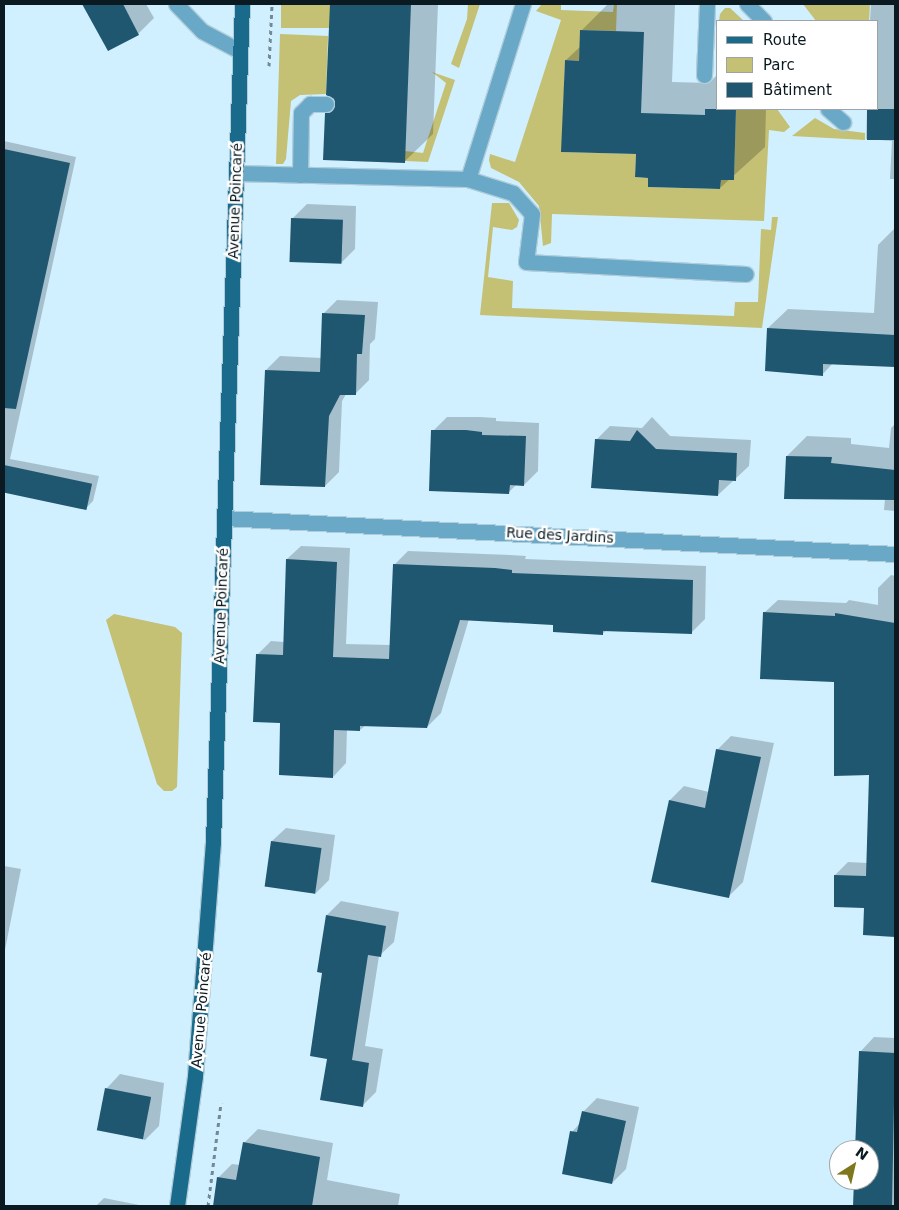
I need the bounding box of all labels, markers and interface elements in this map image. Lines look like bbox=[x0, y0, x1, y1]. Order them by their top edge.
legend bbox=[716, 20, 879, 110]
text: Route bbox=[763, 31, 807, 49]
text: Parc bbox=[763, 56, 795, 74]
text: Bâtiment bbox=[763, 81, 832, 99]
street label: Avenue Poincaré bbox=[225, 143, 245, 259]
street label: Rue des Jardins bbox=[506, 524, 614, 546]
street label: Avenue Poincaré bbox=[211, 548, 231, 664]
street label: Avenue Poincaré bbox=[188, 951, 214, 1069]
north arrow bbox=[829, 1140, 879, 1190]
text: N bbox=[853, 1144, 871, 1163]

